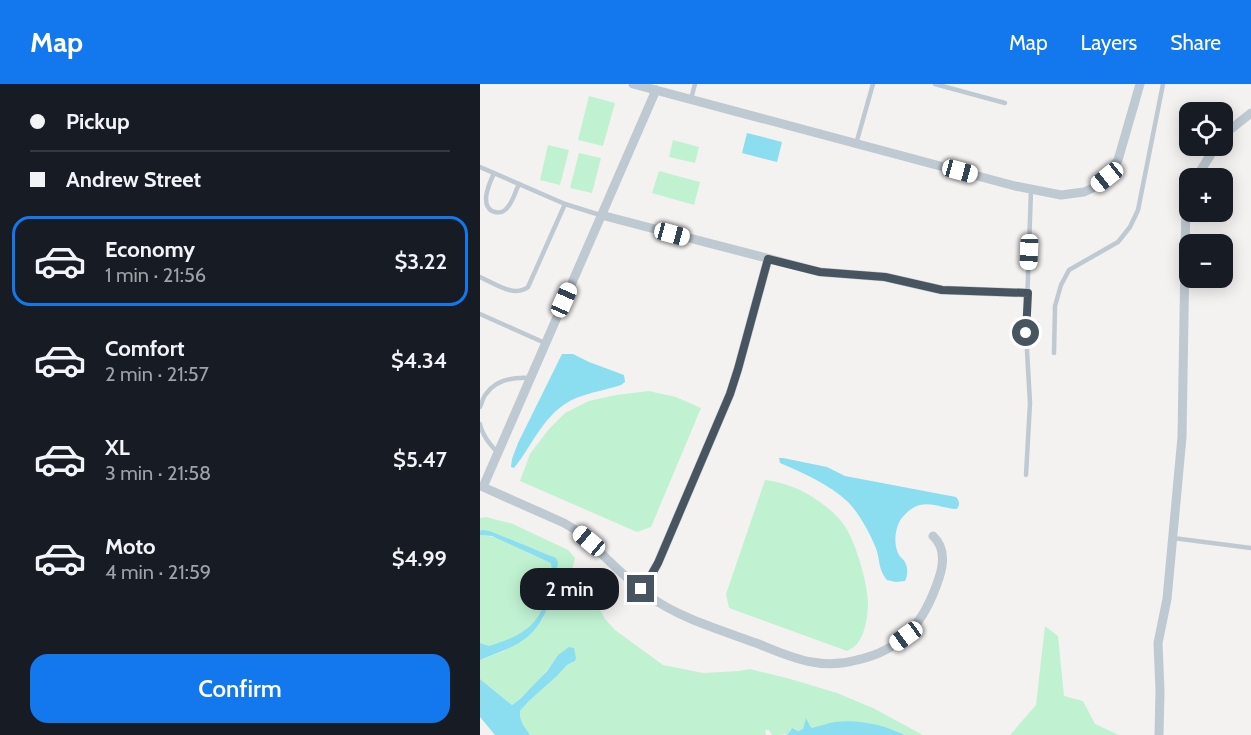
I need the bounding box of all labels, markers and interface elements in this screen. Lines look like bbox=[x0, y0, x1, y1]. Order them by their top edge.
text: Map bbox=[30, 25, 83, 59]
text: Map bbox=[1009, 30, 1048, 55]
text: Layers bbox=[1081, 30, 1137, 55]
text: Share bbox=[1170, 30, 1221, 55]
map controls bbox=[1179, 102, 1233, 288]
button: locate bbox=[1179, 102, 1233, 156]
text: Pickup bbox=[66, 108, 130, 135]
car bbox=[940, 158, 980, 184]
car bbox=[1087, 159, 1127, 195]
text: Andrew Street bbox=[66, 166, 201, 193]
button: + bbox=[1179, 168, 1233, 222]
car bbox=[652, 221, 692, 247]
icon: car bbox=[33, 234, 87, 288]
car bbox=[1019, 234, 1039, 270]
button: − bbox=[1179, 234, 1233, 288]
text: Economy bbox=[105, 236, 195, 263]
text: $3.22 bbox=[394, 248, 447, 275]
text: 1 min · 21:56 bbox=[105, 263, 206, 287]
car bbox=[548, 280, 580, 320]
route start bbox=[1012, 319, 1039, 346]
icon: car bbox=[33, 333, 87, 387]
text: Comfort bbox=[105, 335, 184, 362]
text: $4.34 bbox=[391, 347, 447, 374]
text: 2 min · 21:57 bbox=[105, 362, 209, 386]
icon: car bbox=[33, 432, 87, 486]
text: XL bbox=[105, 434, 130, 461]
text: $5.47 bbox=[393, 446, 447, 473]
text: 3 min · 21:58 bbox=[105, 461, 211, 485]
car bbox=[569, 523, 609, 559]
icon: car bbox=[33, 531, 87, 585]
text: Moto bbox=[105, 533, 156, 560]
text: $4.99 bbox=[392, 545, 447, 572]
text: 4 min · 21:59 bbox=[105, 560, 211, 584]
callout: 2 min bbox=[521, 568, 620, 610]
route end bbox=[627, 575, 654, 602]
text: 2 min bbox=[545, 577, 594, 601]
car bbox=[886, 618, 926, 654]
button: Confirm bbox=[30, 654, 450, 723]

